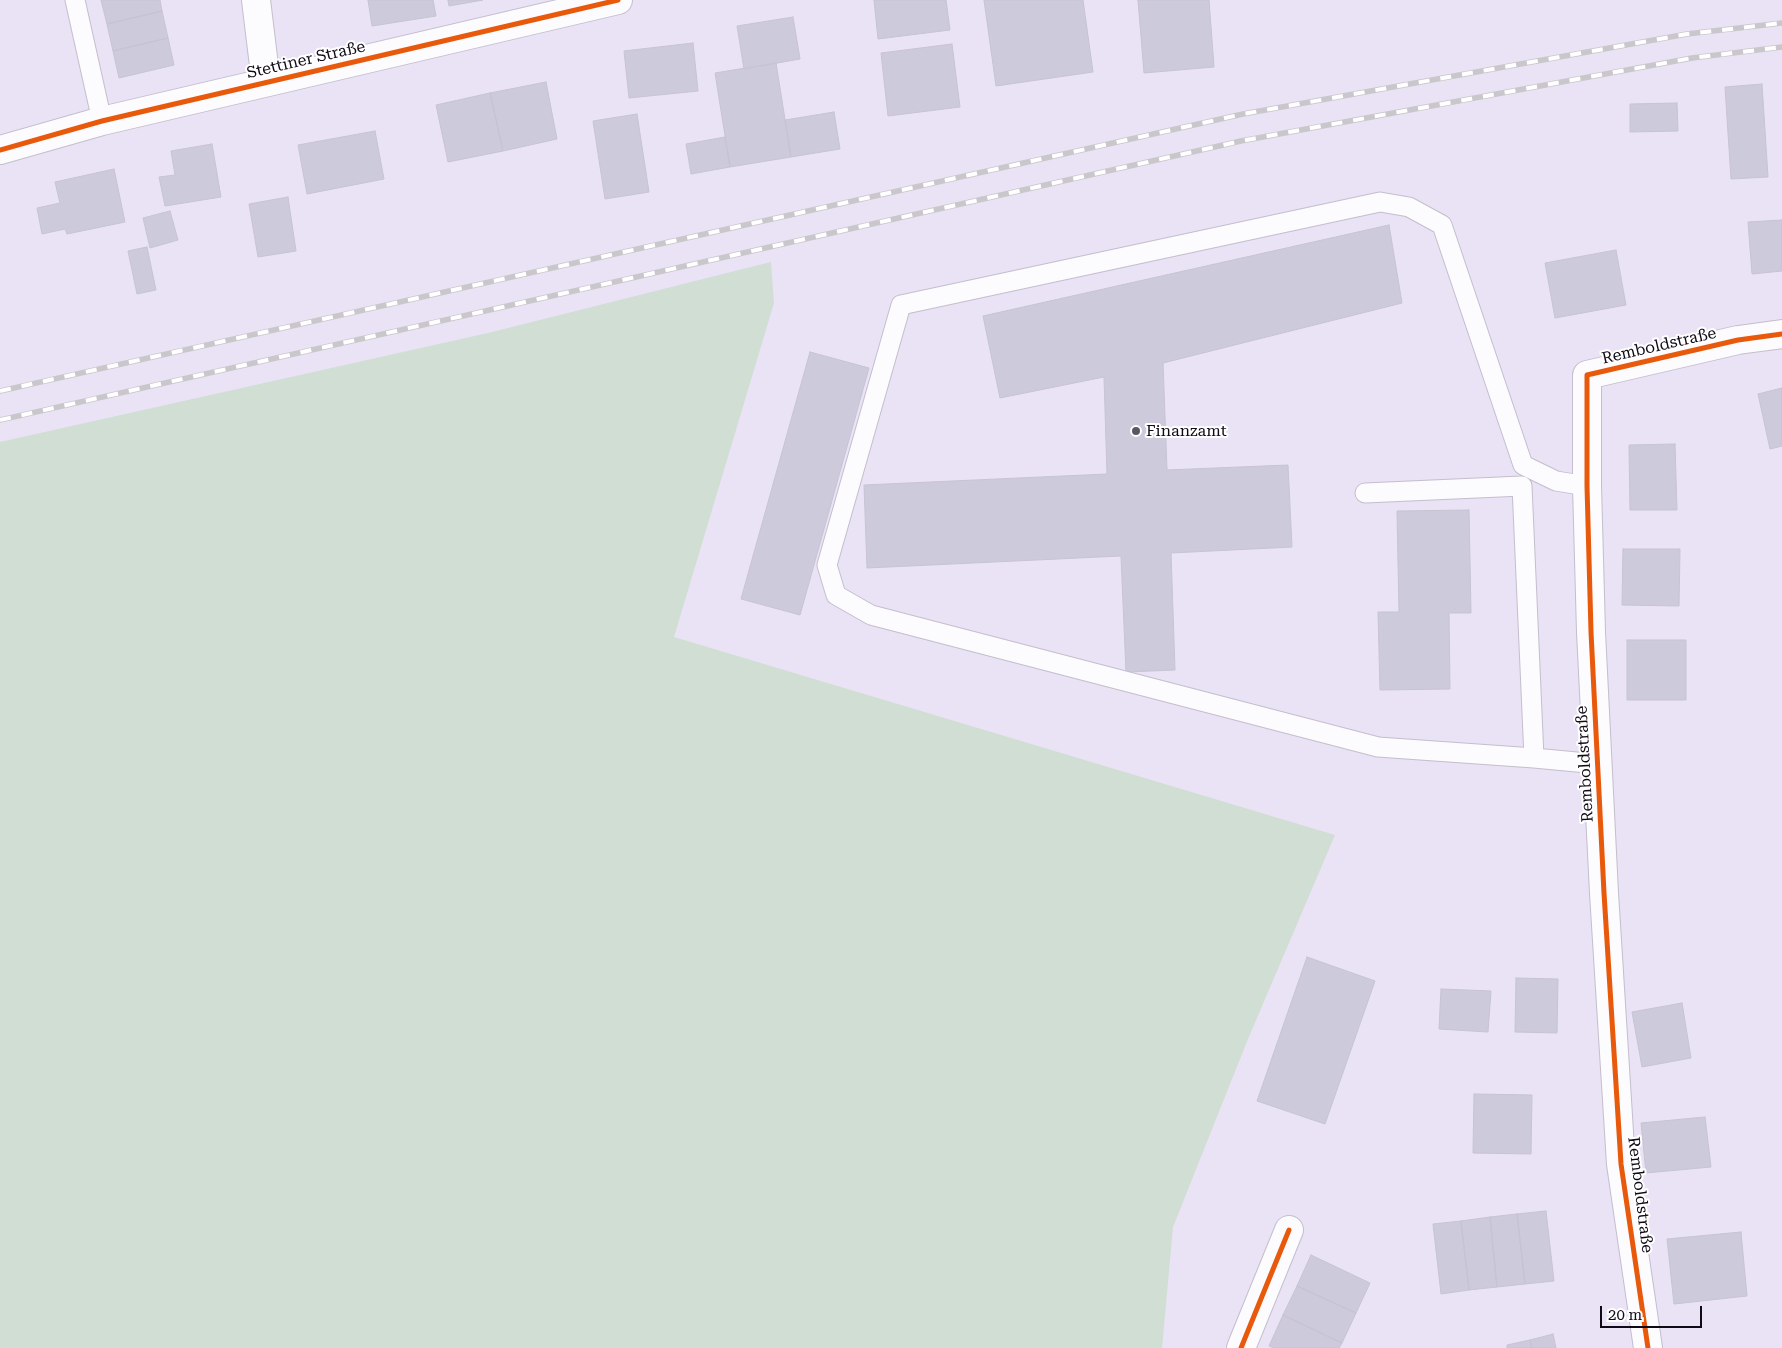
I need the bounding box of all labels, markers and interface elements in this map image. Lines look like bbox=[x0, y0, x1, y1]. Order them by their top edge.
street label: Stettiner Straße bbox=[245, 37, 367, 83]
street label: Remboldstraße bbox=[1600, 324, 1718, 368]
place label: Finanzamt bbox=[1146, 421, 1227, 441]
marker: Finanzamt bbox=[1130, 425, 1142, 437]
street label: Remboldstraße bbox=[1572, 705, 1598, 823]
street label: Remboldstraße bbox=[1623, 1136, 1657, 1254]
scale bar bbox=[1602, 1296, 1704, 1328]
text: 20 m bbox=[1608, 1306, 1642, 1324]

